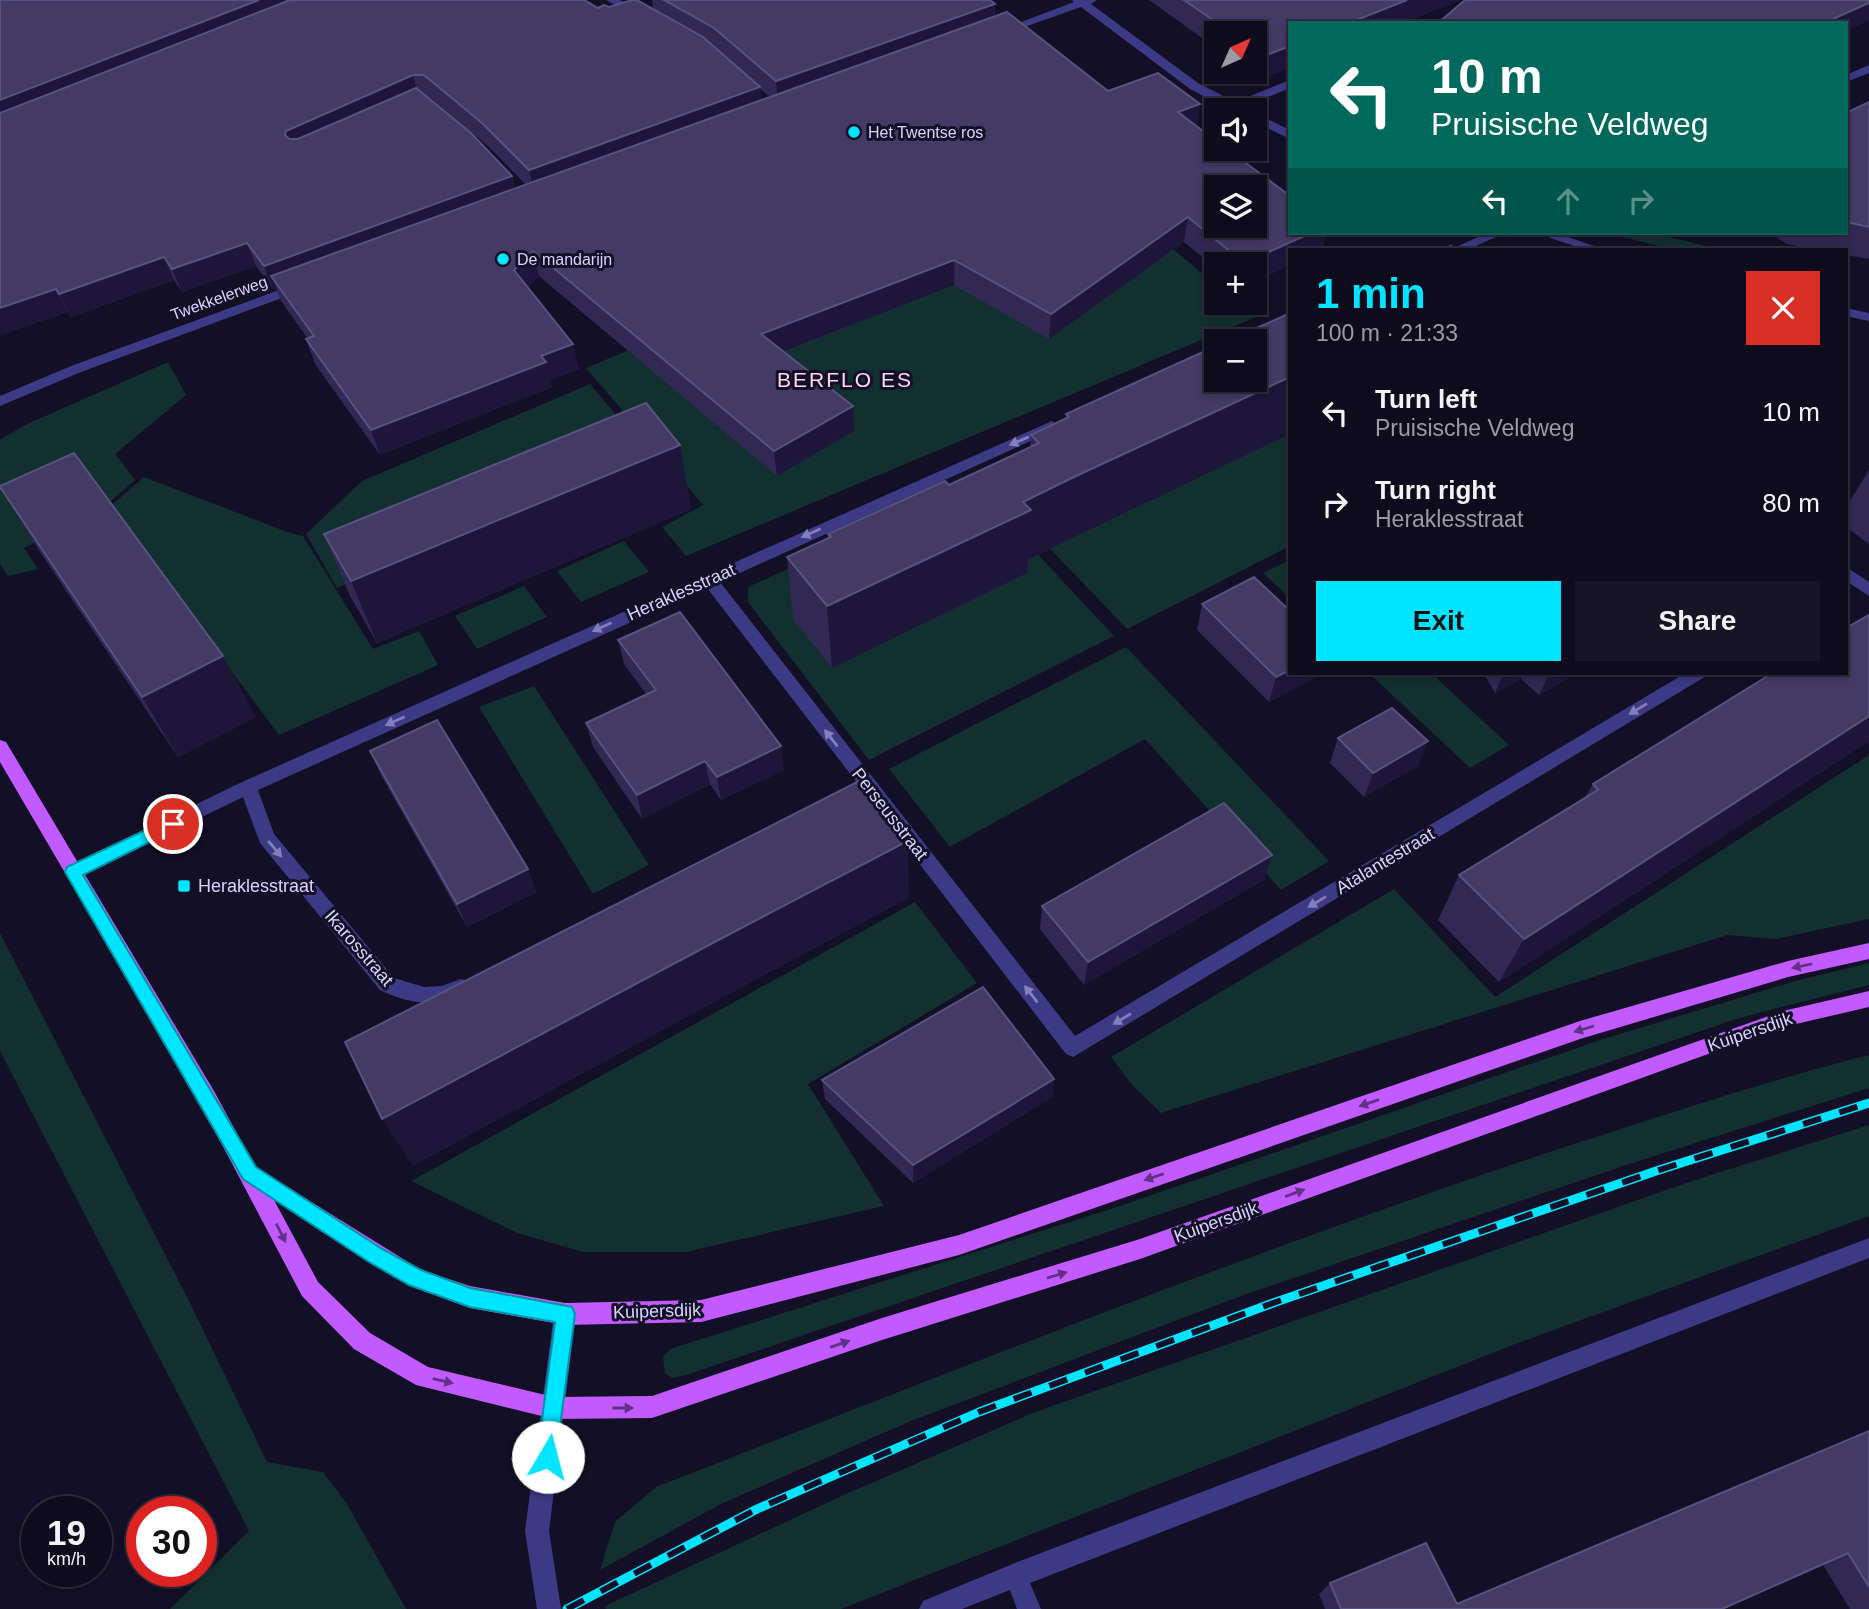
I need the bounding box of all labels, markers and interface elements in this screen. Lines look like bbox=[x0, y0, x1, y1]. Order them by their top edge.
north arrow bbox=[1204, 21, 1267, 84]
map controls bbox=[1204, 21, 1267, 392]
icon: left bbox=[1316, 49, 1407, 140]
text: 10 m bbox=[1431, 49, 1543, 103]
button: sound bbox=[1204, 98, 1267, 161]
text: Pruisische Veldweg bbox=[1431, 106, 1708, 142]
marker: Het Twentse ros bbox=[846, 124, 862, 140]
place label: Het Twentse ros bbox=[868, 124, 983, 141]
button: layers bbox=[1204, 175, 1267, 238]
icon: left bbox=[1476, 182, 1514, 220]
icon: ahead bbox=[1549, 182, 1587, 220]
icon: right bbox=[1622, 182, 1660, 220]
marker: De mandarijn bbox=[495, 251, 511, 267]
place label: De mandarijn bbox=[517, 251, 612, 268]
button: + bbox=[1204, 252, 1267, 315]
text: 1 min bbox=[1316, 270, 1426, 317]
button: close bbox=[1746, 271, 1820, 345]
street label: Twekkelerweg bbox=[168, 273, 270, 323]
text: 100 m · 21:33 bbox=[1316, 320, 1458, 346]
button: − bbox=[1204, 329, 1267, 392]
district label: BERFLO ES bbox=[777, 368, 913, 391]
text: Turn left bbox=[1375, 384, 1477, 414]
icon: left bbox=[1316, 394, 1354, 432]
text: 10 m bbox=[1762, 397, 1820, 427]
text: Pruisische Veldweg bbox=[1375, 415, 1574, 441]
one-way arrow bbox=[1009, 435, 1029, 447]
text: Turn right bbox=[1375, 475, 1496, 505]
icon: right bbox=[1316, 485, 1354, 523]
text: 80 m bbox=[1762, 488, 1820, 518]
text: Heraklesstraat bbox=[1375, 506, 1523, 532]
one-way arrow bbox=[801, 527, 821, 539]
street label: Heraklesstraat bbox=[624, 559, 738, 625]
button: Exit bbox=[1316, 581, 1561, 661]
button: Share bbox=[1575, 581, 1820, 661]
one-way arrow bbox=[592, 621, 612, 633]
one-way arrow bbox=[1629, 703, 1648, 715]
one-way arrow bbox=[384, 716, 405, 727]
one-way arrow bbox=[823, 729, 838, 747]
street label: Perseusstraat bbox=[848, 764, 932, 864]
pin bbox=[143, 794, 203, 854]
icon: arrive bbox=[154, 805, 192, 843]
street label: Atalantestraat bbox=[1332, 824, 1438, 898]
one-way arrow bbox=[267, 840, 282, 857]
place label: Heraklesstraat bbox=[198, 876, 314, 896]
marker: Heraklesstraat bbox=[176, 878, 192, 894]
one-way arrow bbox=[1307, 895, 1326, 908]
street label: Ikarosstraat bbox=[321, 906, 397, 990]
one-way arrow bbox=[1791, 960, 1813, 971]
one-way arrow bbox=[1025, 985, 1039, 1003]
street label: Kuipersdijk bbox=[1705, 1008, 1796, 1056]
one-way arrow bbox=[1112, 1012, 1131, 1025]
one-way arrow bbox=[1573, 1024, 1594, 1035]
one-way arrow bbox=[1358, 1098, 1379, 1109]
one-way arrow bbox=[1143, 1172, 1164, 1183]
one-way arrow bbox=[1284, 1187, 1305, 1198]
street label: Kuipersdijk bbox=[1171, 1197, 1262, 1246]
one-way arrow bbox=[274, 1224, 286, 1244]
one-way arrow bbox=[1046, 1269, 1067, 1280]
street label: Kuipersdijk bbox=[613, 1299, 702, 1323]
one-way arrow bbox=[829, 1338, 850, 1349]
one-way arrow bbox=[432, 1376, 454, 1387]
one-way arrow bbox=[612, 1402, 634, 1414]
position arrow bbox=[511, 1420, 585, 1494]
speed limit sign: 30 bbox=[126, 1496, 217, 1587]
text: 19 bbox=[47, 1513, 86, 1552]
text: km/h bbox=[47, 1549, 86, 1569]

